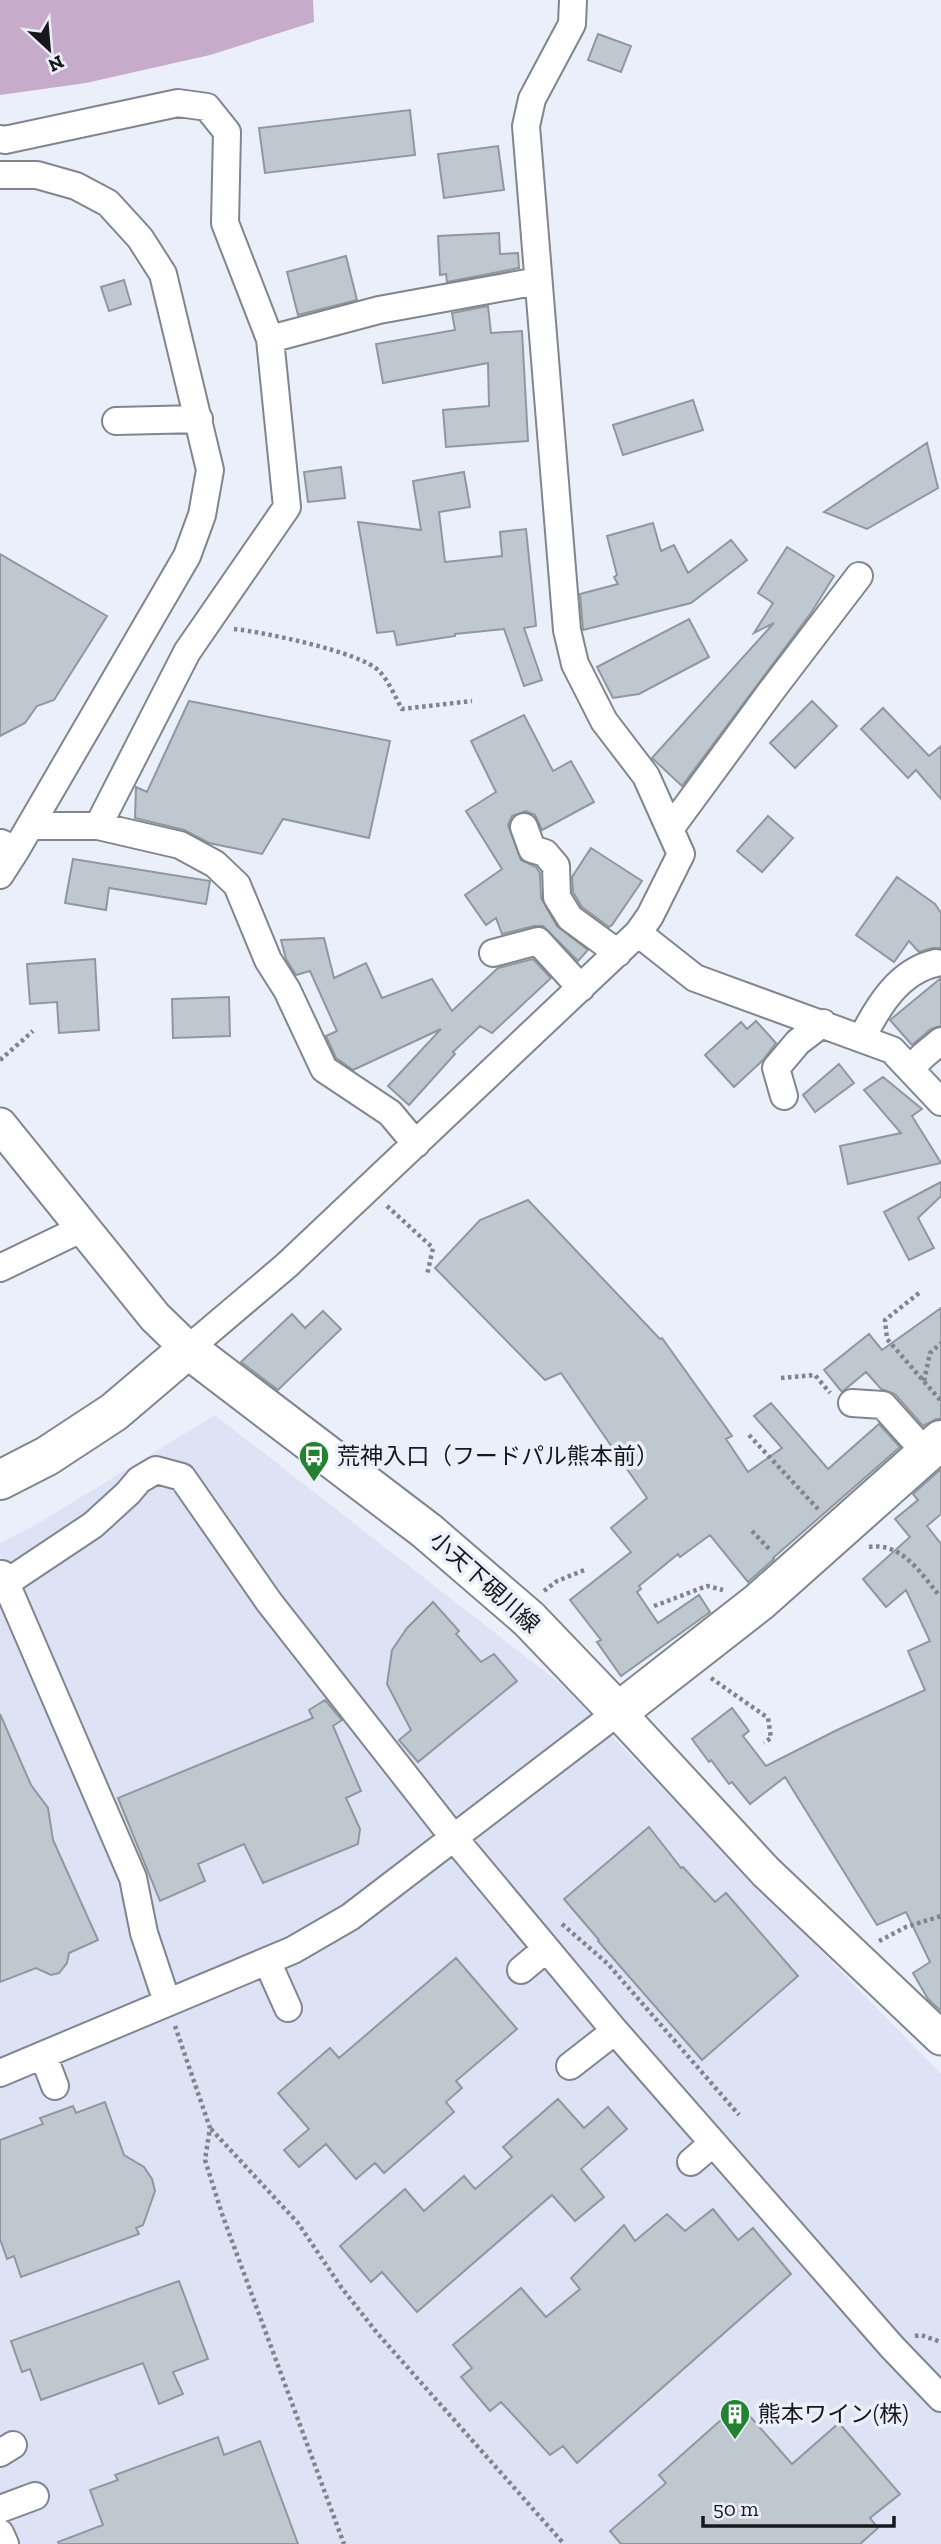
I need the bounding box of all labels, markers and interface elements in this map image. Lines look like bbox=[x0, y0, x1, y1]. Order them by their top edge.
north arrow bbox=[14, 14, 84, 84]
text: N bbox=[45, 50, 68, 77]
bus stop icon: 荒神入口（フードパル熊本前） bbox=[297, 1439, 331, 1483]
place label: 荒神入口（フードパル熊本前） bbox=[337, 1442, 659, 1470]
street label: 小天下硯川線 bbox=[424, 1525, 546, 1639]
building icon: 熊本ワイン(株) bbox=[718, 2397, 752, 2441]
place label: 熊本ワイン(株) bbox=[758, 2400, 909, 2428]
scale bar bbox=[703, 2484, 894, 2528]
text: 50 m bbox=[713, 2496, 759, 2521]

